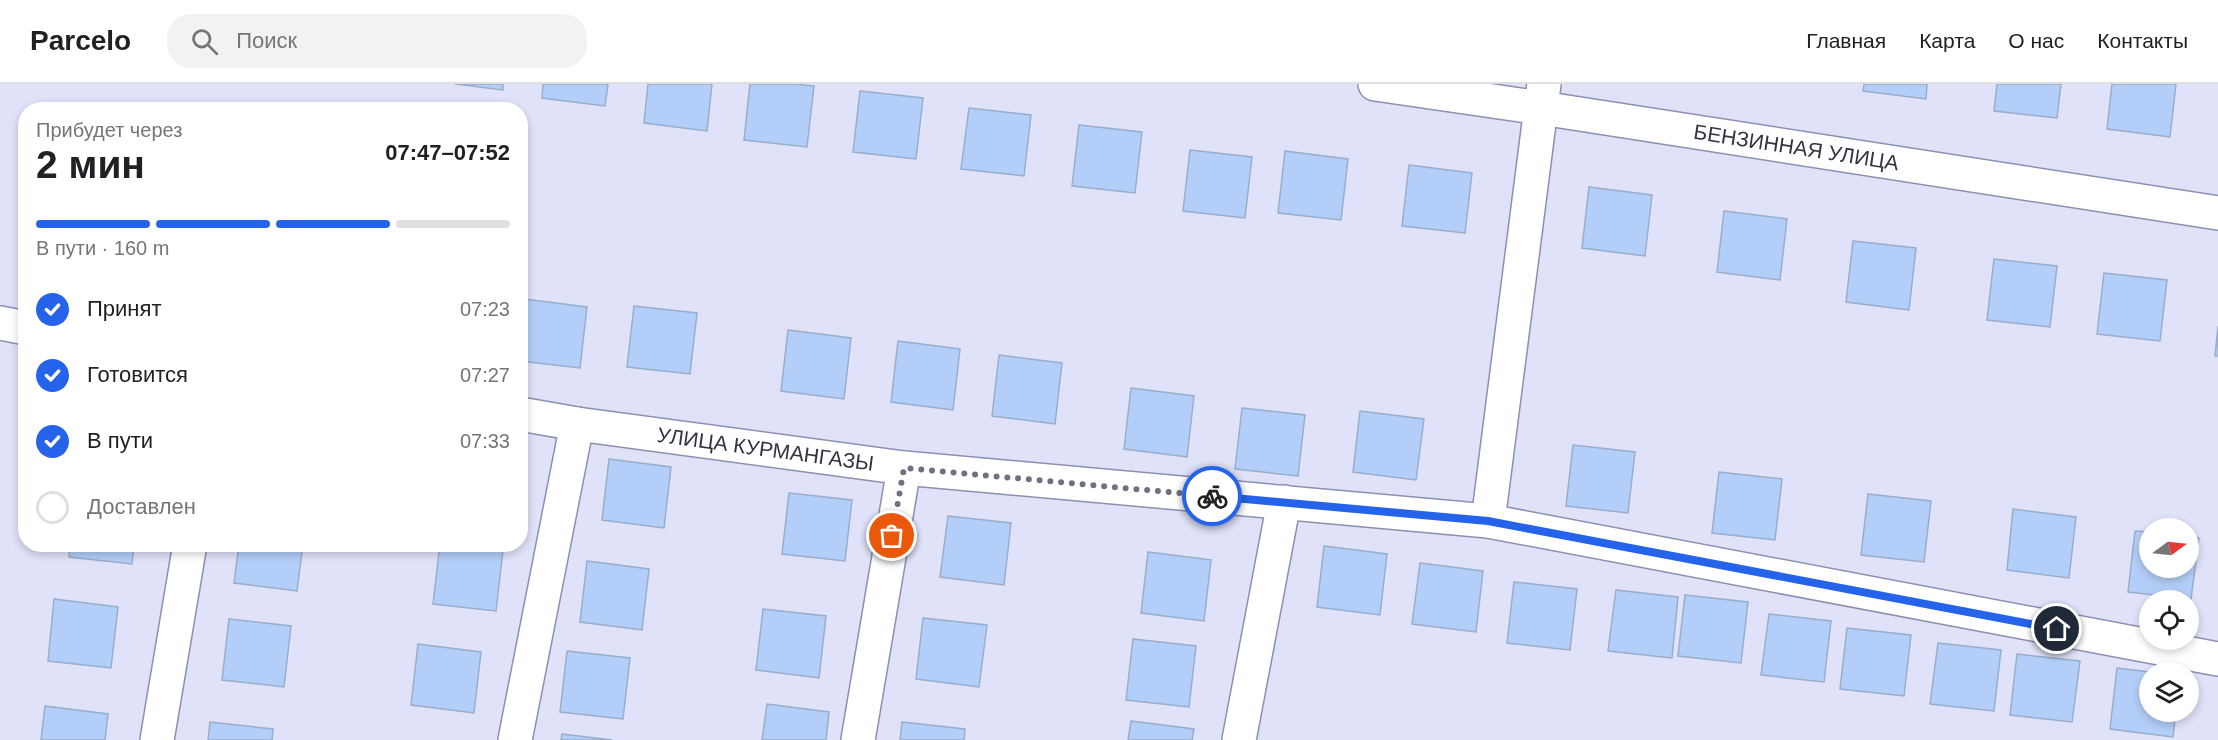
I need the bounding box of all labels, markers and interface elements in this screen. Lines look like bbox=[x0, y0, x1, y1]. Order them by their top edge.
search box bbox=[167, 14, 587, 68]
text: Parcelo bbox=[30, 25, 131, 56]
icon: search bbox=[188, 25, 221, 58]
text: Поиск bbox=[236, 28, 297, 53]
text: Главная bbox=[1806, 29, 1886, 52]
text: Карта bbox=[1919, 29, 1975, 52]
text: О нас bbox=[2008, 29, 2064, 52]
text: Контакты bbox=[2097, 29, 2188, 52]
text: Прибудет через bbox=[36, 119, 182, 141]
street label: БЕНЗИННАЯ УЛИЦА bbox=[1692, 120, 1900, 174]
text: 07:47–07:52 bbox=[385, 140, 510, 165]
text: 2 мин bbox=[36, 143, 145, 186]
text: В пути · 160 m bbox=[36, 237, 169, 259]
icon: check bbox=[36, 293, 69, 326]
text: Принят bbox=[87, 296, 161, 321]
text: 07:23 bbox=[460, 298, 510, 320]
icon: check bbox=[36, 359, 69, 392]
text: Готовится bbox=[87, 362, 188, 387]
text: 07:27 bbox=[460, 364, 510, 386]
street label: УЛИЦА КУРМАНГАЗЫ bbox=[656, 423, 875, 475]
icon: check bbox=[36, 425, 69, 458]
text: В пути bbox=[87, 428, 153, 453]
text: 07:33 bbox=[460, 430, 510, 452]
courier bbox=[1182, 466, 1242, 526]
icon: bike bbox=[1196, 480, 1229, 513]
text: Доставлен bbox=[87, 494, 196, 519]
pin bbox=[866, 510, 917, 561]
north arrow bbox=[2139, 518, 2199, 578]
map controls bbox=[2139, 518, 2199, 722]
icon: bag bbox=[875, 519, 908, 552]
button: locate bbox=[2139, 590, 2199, 650]
pin bbox=[2031, 603, 2082, 654]
icon: home bbox=[2040, 612, 2073, 645]
button: layers bbox=[2139, 662, 2199, 722]

